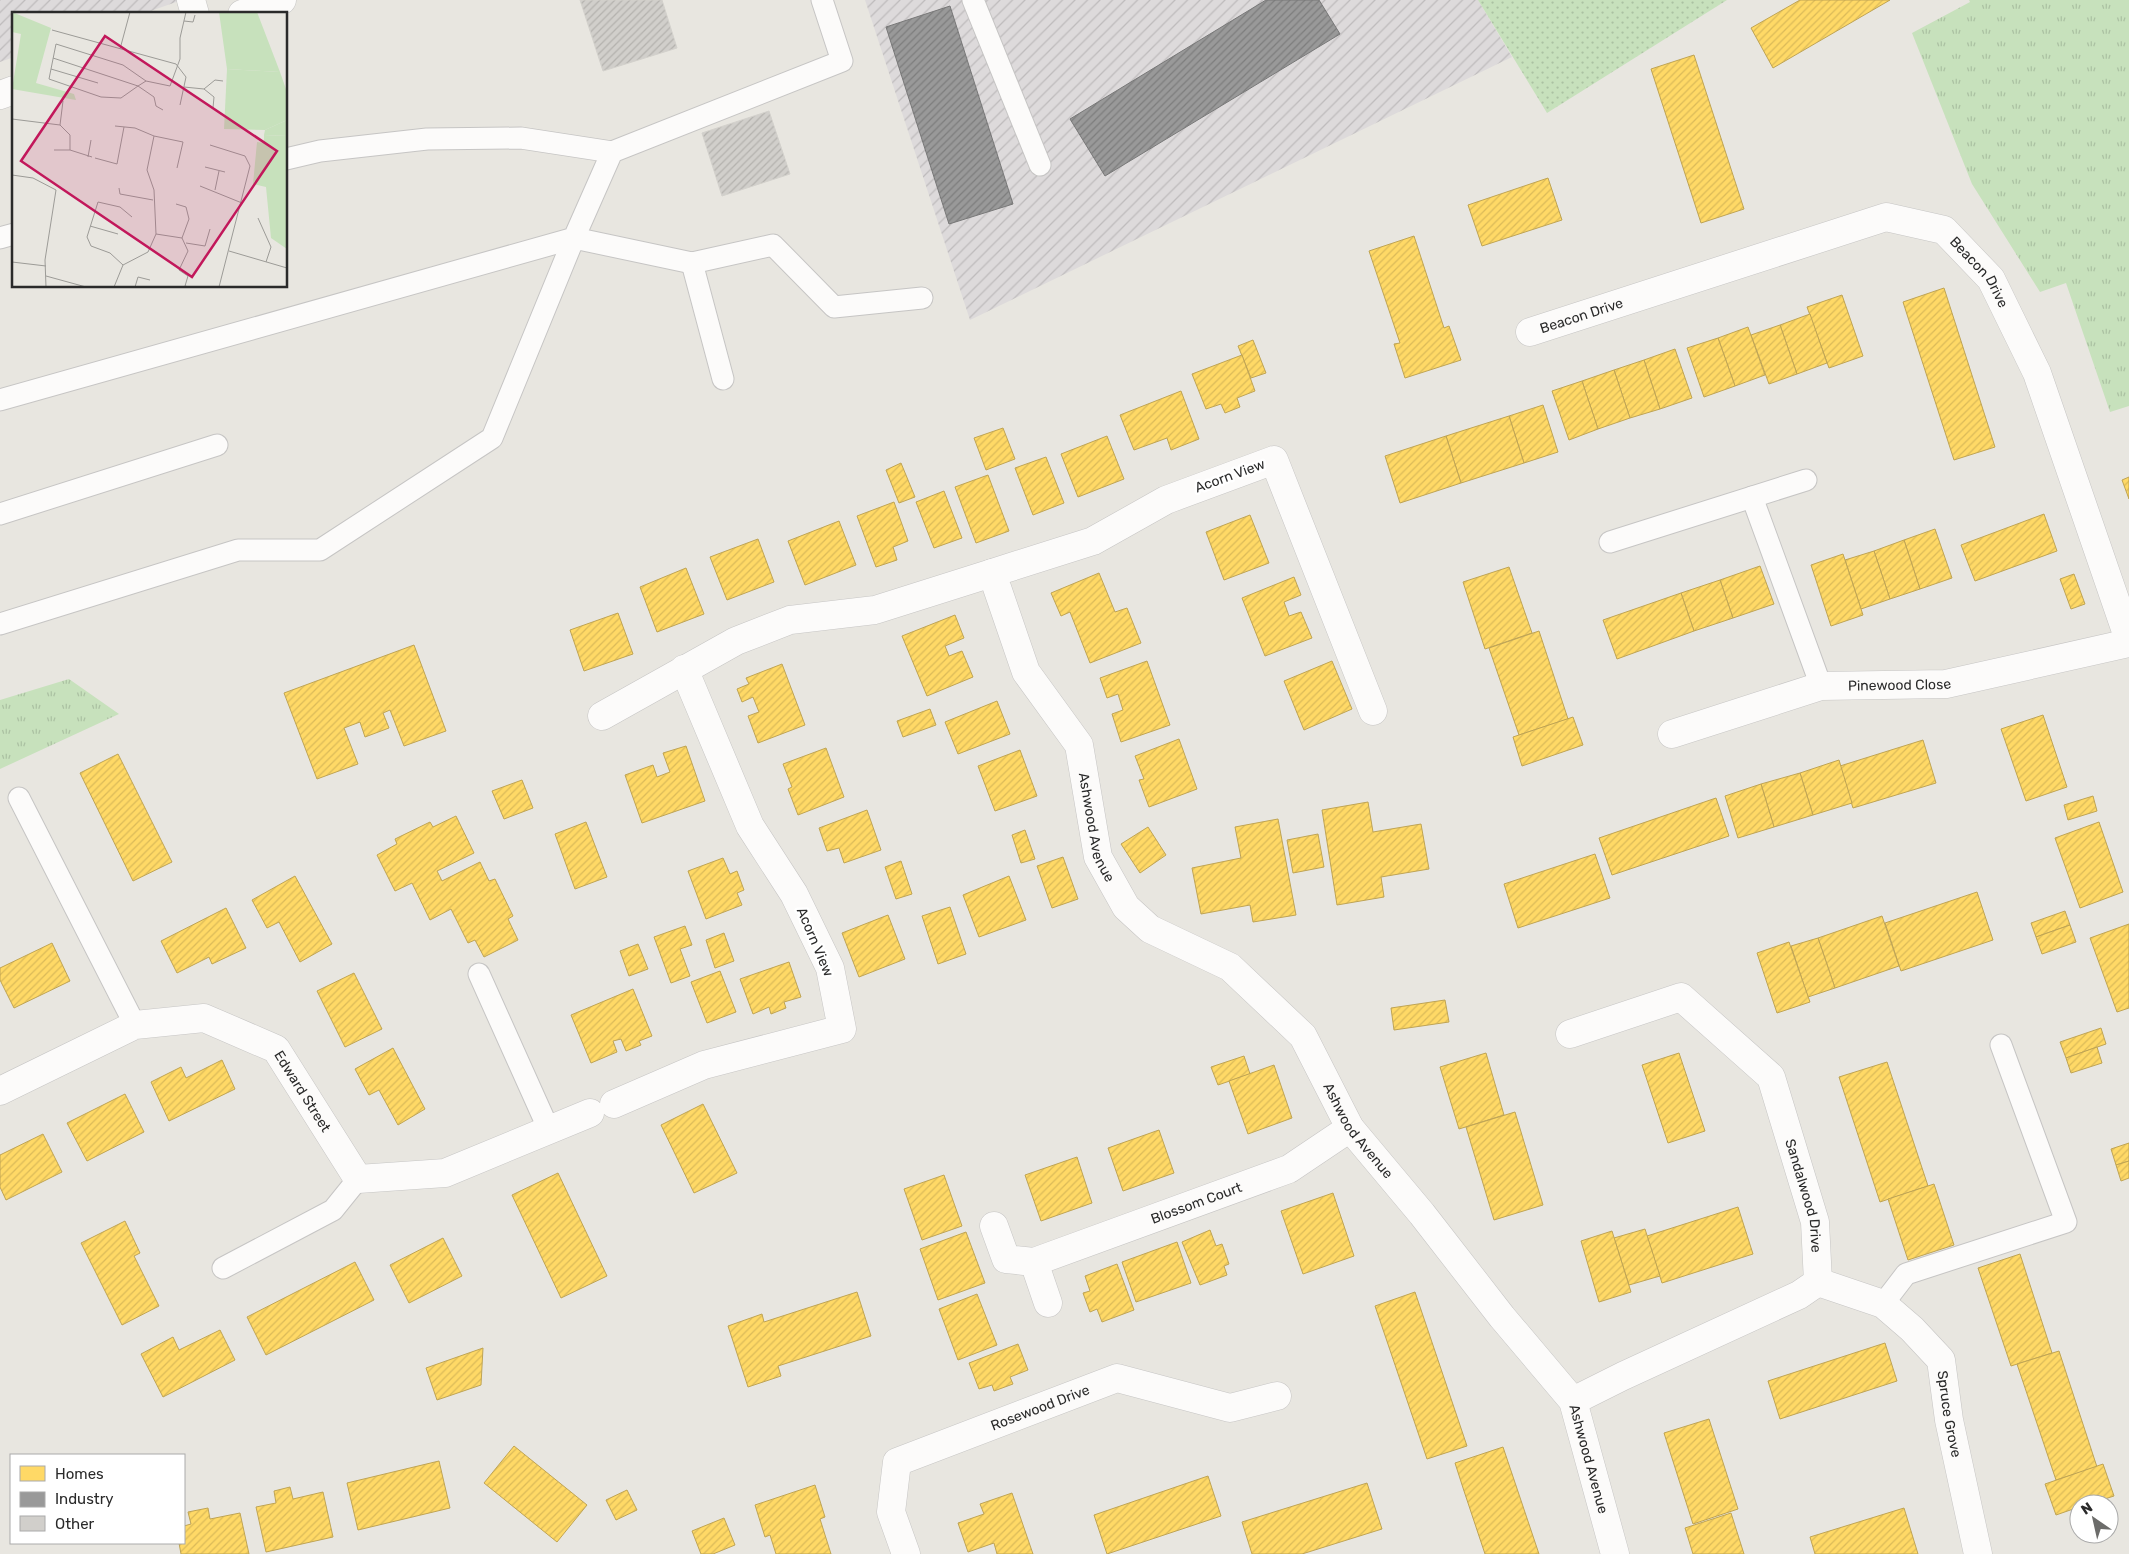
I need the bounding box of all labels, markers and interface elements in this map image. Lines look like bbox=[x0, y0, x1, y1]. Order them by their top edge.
inset map bbox=[12, 12, 288, 288]
street label: Beacon Drive bbox=[1946, 233, 2012, 310]
street label: Beacon Drive bbox=[1538, 294, 1625, 337]
street label: Acorn View bbox=[1193, 455, 1267, 497]
street label: Pinewood Close bbox=[1848, 675, 1953, 694]
street label: Ashwood Avenue bbox=[1075, 771, 1119, 885]
street label: Acorn View bbox=[793, 905, 837, 979]
street label: Edward Street bbox=[271, 1047, 335, 1136]
street label: Ashwood Avenue bbox=[1320, 1080, 1397, 1182]
street label: Sandalwood Drive bbox=[1782, 1137, 1825, 1253]
street label: Blossom Court bbox=[1148, 1178, 1245, 1227]
street label: Spruce Grove bbox=[1934, 1370, 1965, 1459]
street label: Rosewood Drive bbox=[988, 1381, 1092, 1434]
street label: Ashwood Avenue bbox=[1566, 1402, 1612, 1516]
legend bbox=[10, 1454, 185, 1544]
text: Homes bbox=[55, 1465, 104, 1483]
text: Industry bbox=[55, 1490, 114, 1508]
north arrow bbox=[2069, 1494, 2119, 1544]
text: N bbox=[2078, 1499, 2096, 1519]
text: Other bbox=[55, 1515, 95, 1533]

